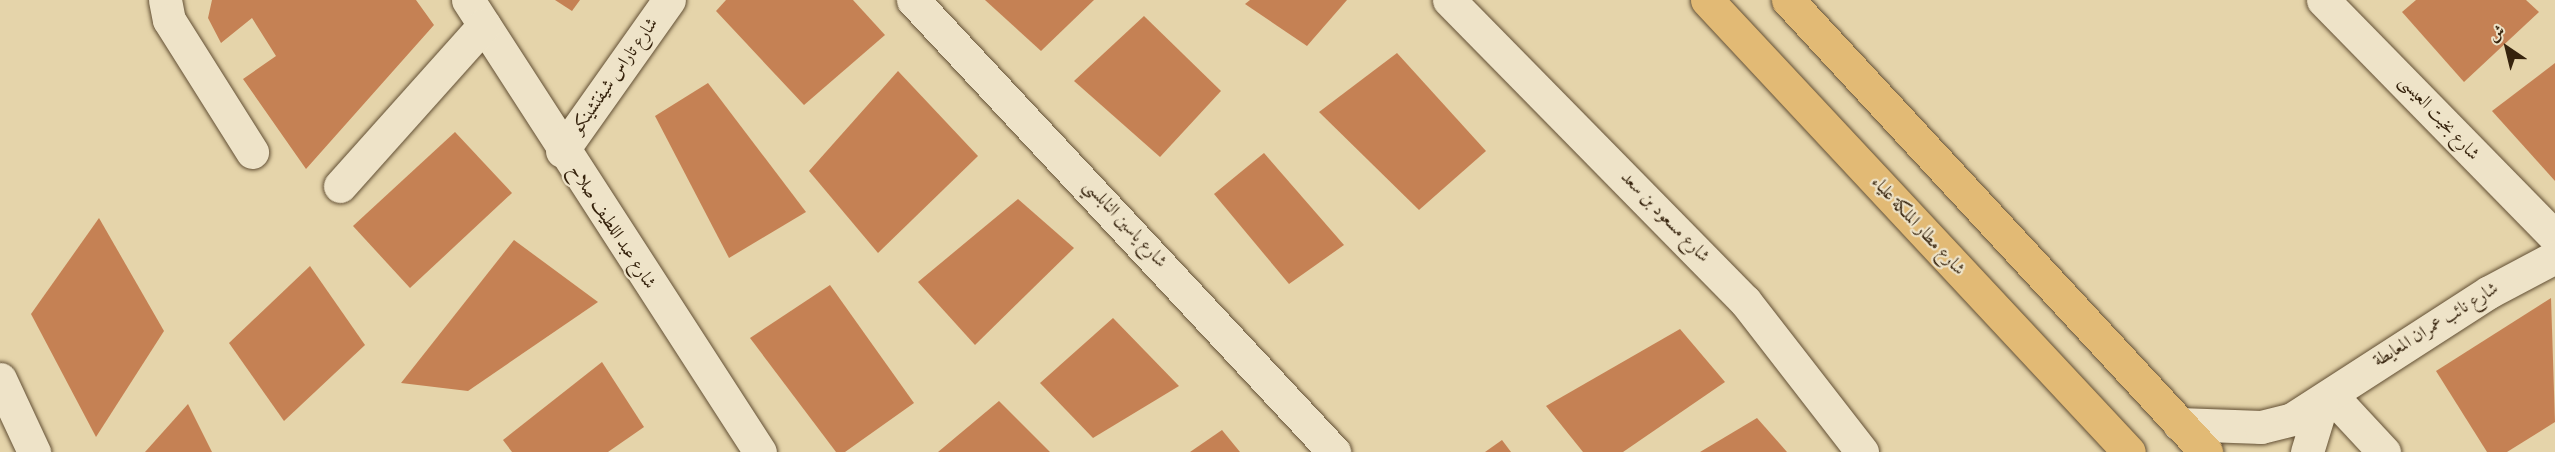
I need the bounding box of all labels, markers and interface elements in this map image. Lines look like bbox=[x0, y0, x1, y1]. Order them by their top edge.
street label: شارع تاراس شيفتشينكو bbox=[567, 14, 663, 138]
north arrow bbox=[2477, 18, 2537, 78]
text: ش bbox=[2484, 21, 2509, 46]
street label: شارع بخيت العيسى bbox=[2394, 71, 2484, 165]
street label: شارع عبد اللطيف صلاح bbox=[564, 161, 660, 293]
street label: شارع مسعود بن سعد bbox=[1616, 167, 1714, 267]
street label: شارع مطار الملكة علياء bbox=[1866, 172, 1970, 280]
street label: شارع ياسين النابلسي bbox=[1079, 175, 1171, 273]
street label: شارع نائب عمران المعايطة bbox=[2369, 278, 2503, 372]

